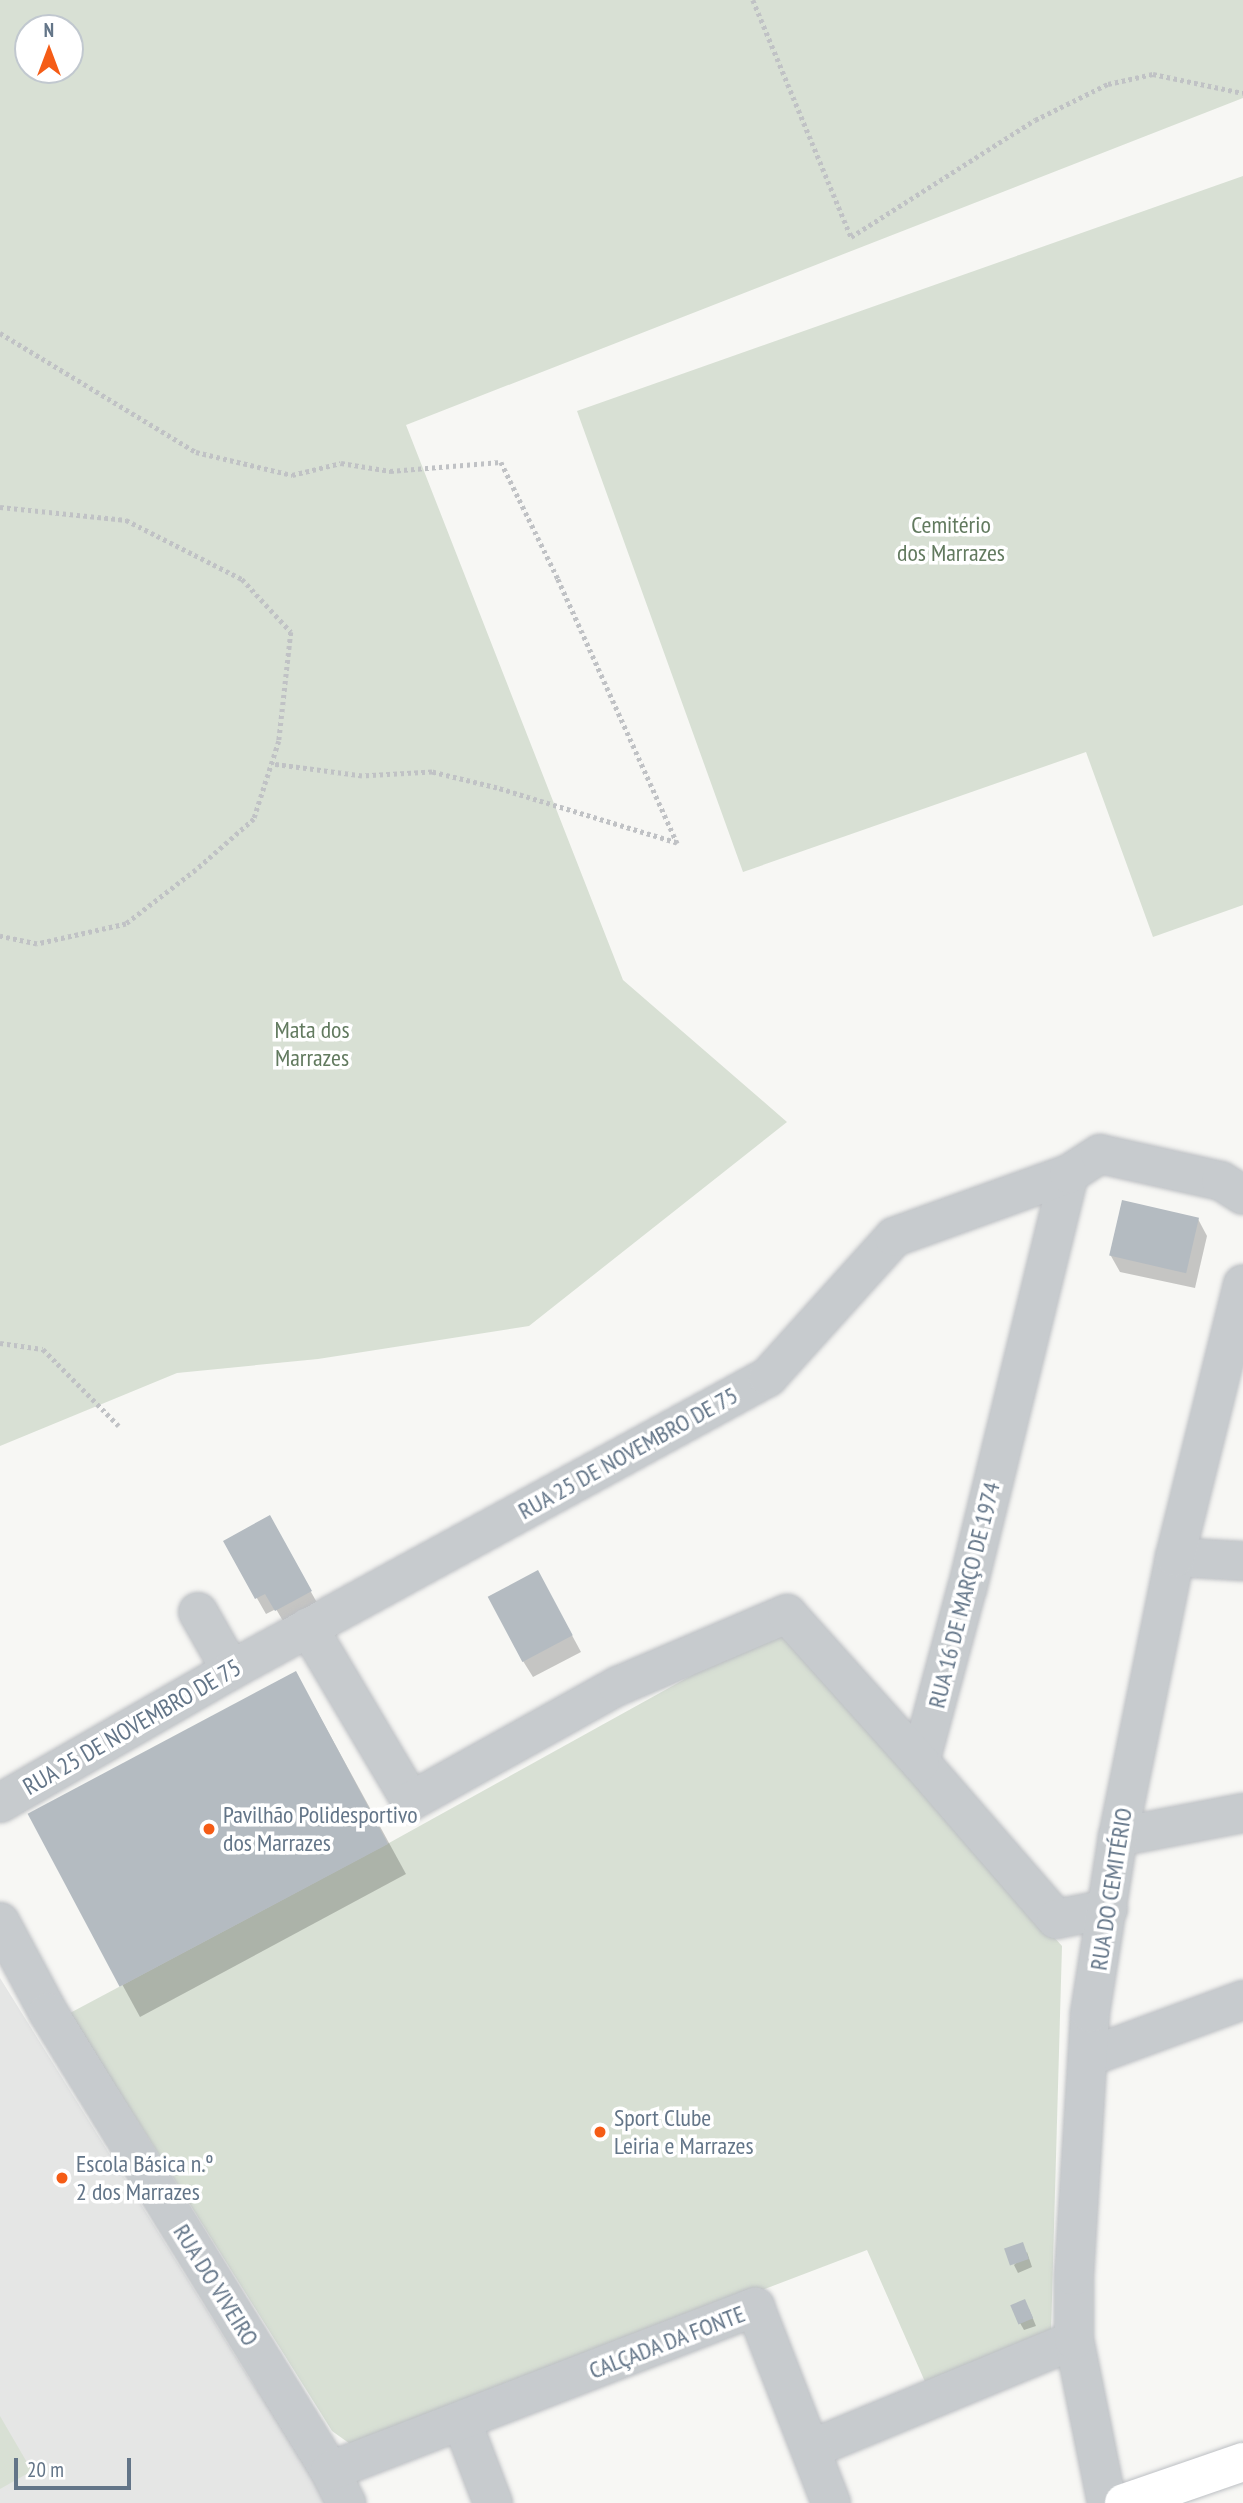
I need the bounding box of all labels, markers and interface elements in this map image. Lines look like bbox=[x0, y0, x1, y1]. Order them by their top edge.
north arrow bbox=[14, 14, 84, 84]
text: N bbox=[44, 18, 54, 42]
park label: Cemitério dos Marrazes bbox=[897, 511, 1005, 567]
park label: Mata dos Marrazes bbox=[274, 1016, 350, 1072]
street label: RUA 25 DE NOVEMBRO DE 75 bbox=[513, 1380, 743, 1526]
street label: RUA 16 DE MARÇO DE 1974 bbox=[922, 1479, 1006, 1711]
street label: RUA 25 DE NOVEMBRO DE 75 bbox=[18, 1653, 246, 1801]
place label: Pavilhão Polidesportivo dos Marrazes bbox=[223, 1801, 418, 1857]
street label: RUA DO CEMITÉRIO bbox=[1084, 1805, 1138, 1973]
marker: Pavilhão Polidesportivo dos Marrazes bbox=[201, 1821, 217, 1837]
place label: Sport Clube Leiria e Marrazes bbox=[614, 2104, 754, 2160]
marker: Sport Clube Leiria e Marrazes bbox=[592, 2124, 608, 2140]
place label: Escola Básica n.º 2 dos Marrazes bbox=[76, 2150, 213, 2206]
marker: Escola Básica n.º 2 dos Marrazes bbox=[54, 2170, 70, 2186]
street label: RUA DO VIVEIRO bbox=[167, 2218, 265, 2352]
street label: CALÇADA DA FONTE bbox=[584, 2299, 750, 2385]
scale bar bbox=[18, 2444, 135, 2488]
text: 20 m bbox=[27, 2456, 64, 2483]

